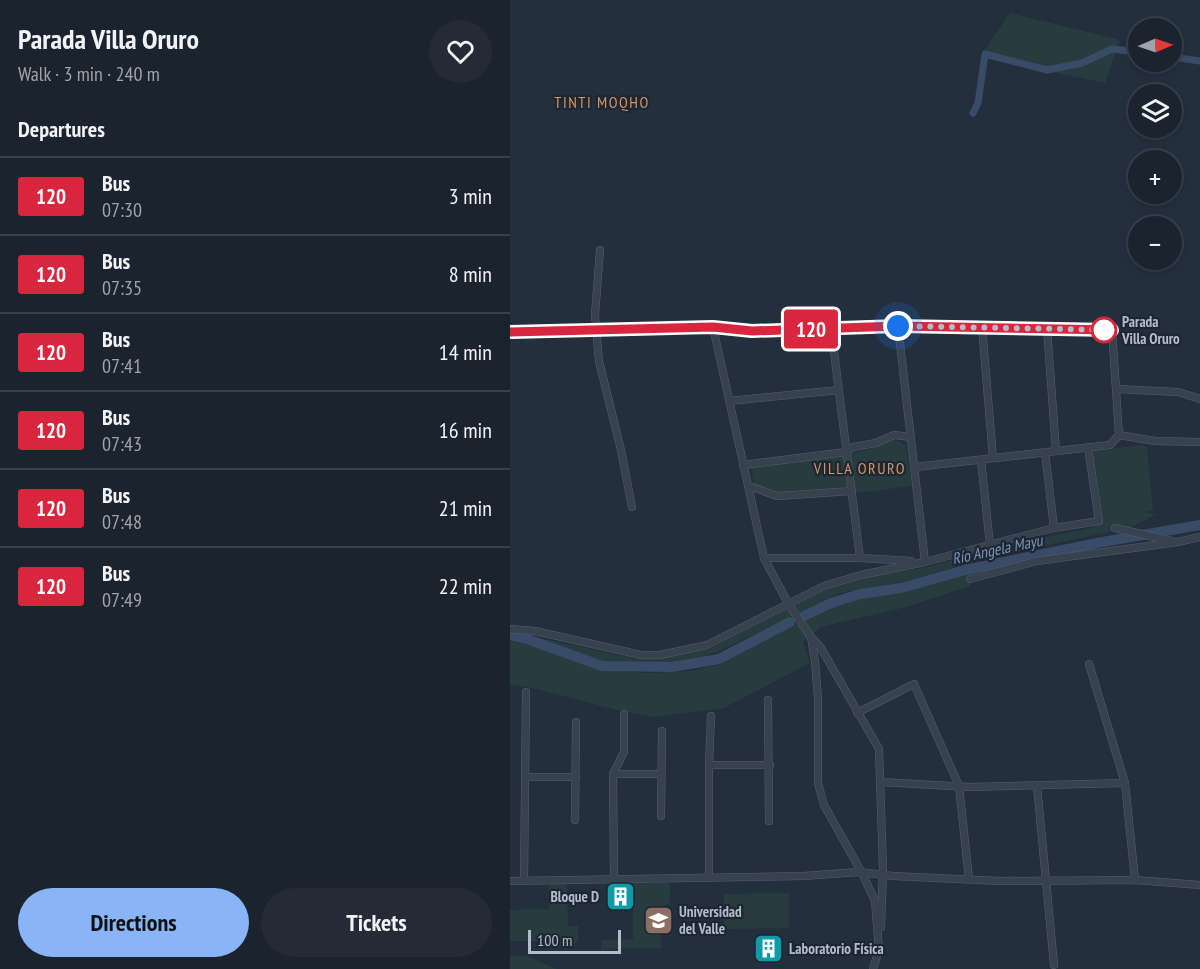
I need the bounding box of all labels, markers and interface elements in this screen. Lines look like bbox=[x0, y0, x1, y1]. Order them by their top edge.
north arrow bbox=[1128, 18, 1182, 72]
map controls bbox=[1128, 18, 1182, 270]
text: Parada Villa Oruro bbox=[18, 20, 199, 57]
button: heart bbox=[429, 20, 492, 83]
text: Walk · 3 min · 240 m bbox=[18, 61, 160, 87]
button: layers bbox=[1128, 84, 1182, 138]
district label: TINTI MOQHO bbox=[554, 92, 650, 112]
text: Departures bbox=[18, 115, 105, 143]
button: + bbox=[1128, 150, 1182, 204]
text: Bus bbox=[102, 169, 130, 197]
text: 3 min bbox=[449, 182, 492, 210]
text: 120 bbox=[36, 183, 66, 210]
text: 07:30 bbox=[102, 197, 142, 223]
button: − bbox=[1128, 216, 1182, 270]
text: Bus bbox=[102, 247, 130, 275]
text: 8 min bbox=[449, 260, 492, 288]
text: 120 bbox=[36, 261, 66, 288]
text: 07:35 bbox=[102, 275, 142, 301]
line badge: 120 bbox=[776, 310, 846, 348]
your location bbox=[883, 311, 913, 341]
place label: Parada Villa Oruro bbox=[1121, 312, 1180, 348]
text: 120 bbox=[796, 316, 826, 343]
marker: Parada Villa Oruro bbox=[1091, 317, 1117, 343]
text: Bus bbox=[102, 325, 130, 353]
text: 14 min bbox=[439, 338, 492, 366]
text: 120 bbox=[36, 339, 66, 366]
text: 07:41 bbox=[102, 353, 142, 379]
text: Bus bbox=[102, 403, 130, 431]
text: 16 min bbox=[439, 416, 492, 444]
text: 120 bbox=[36, 417, 66, 444]
text: 07:43 bbox=[102, 431, 142, 457]
district label: VILLA ORURO bbox=[813, 458, 906, 478]
text: Bus bbox=[102, 481, 130, 509]
text: 21 min bbox=[439, 494, 492, 522]
text: 120 bbox=[36, 495, 66, 522]
text: 07:48 bbox=[102, 509, 142, 535]
water label: Río Angela Mayu bbox=[950, 529, 1045, 568]
text: Bus bbox=[102, 559, 130, 587]
text: 22 min bbox=[439, 572, 492, 600]
text: 120 bbox=[36, 573, 66, 600]
text: 07:49 bbox=[102, 587, 142, 613]
building icon: Bloque D bbox=[604, 880, 636, 912]
place label: Bloque D bbox=[550, 887, 599, 906]
button: Directions bbox=[18, 888, 249, 957]
button: Tickets bbox=[261, 888, 492, 957]
place label: Universidad del Valle bbox=[679, 902, 742, 938]
school or university icon: Universidad del Valle bbox=[642, 904, 674, 936]
scale bar bbox=[528, 927, 621, 954]
text: 100 m bbox=[537, 930, 572, 950]
building icon: Laboratorio Física bbox=[752, 932, 784, 964]
place label: Laboratorio Física bbox=[789, 939, 884, 958]

